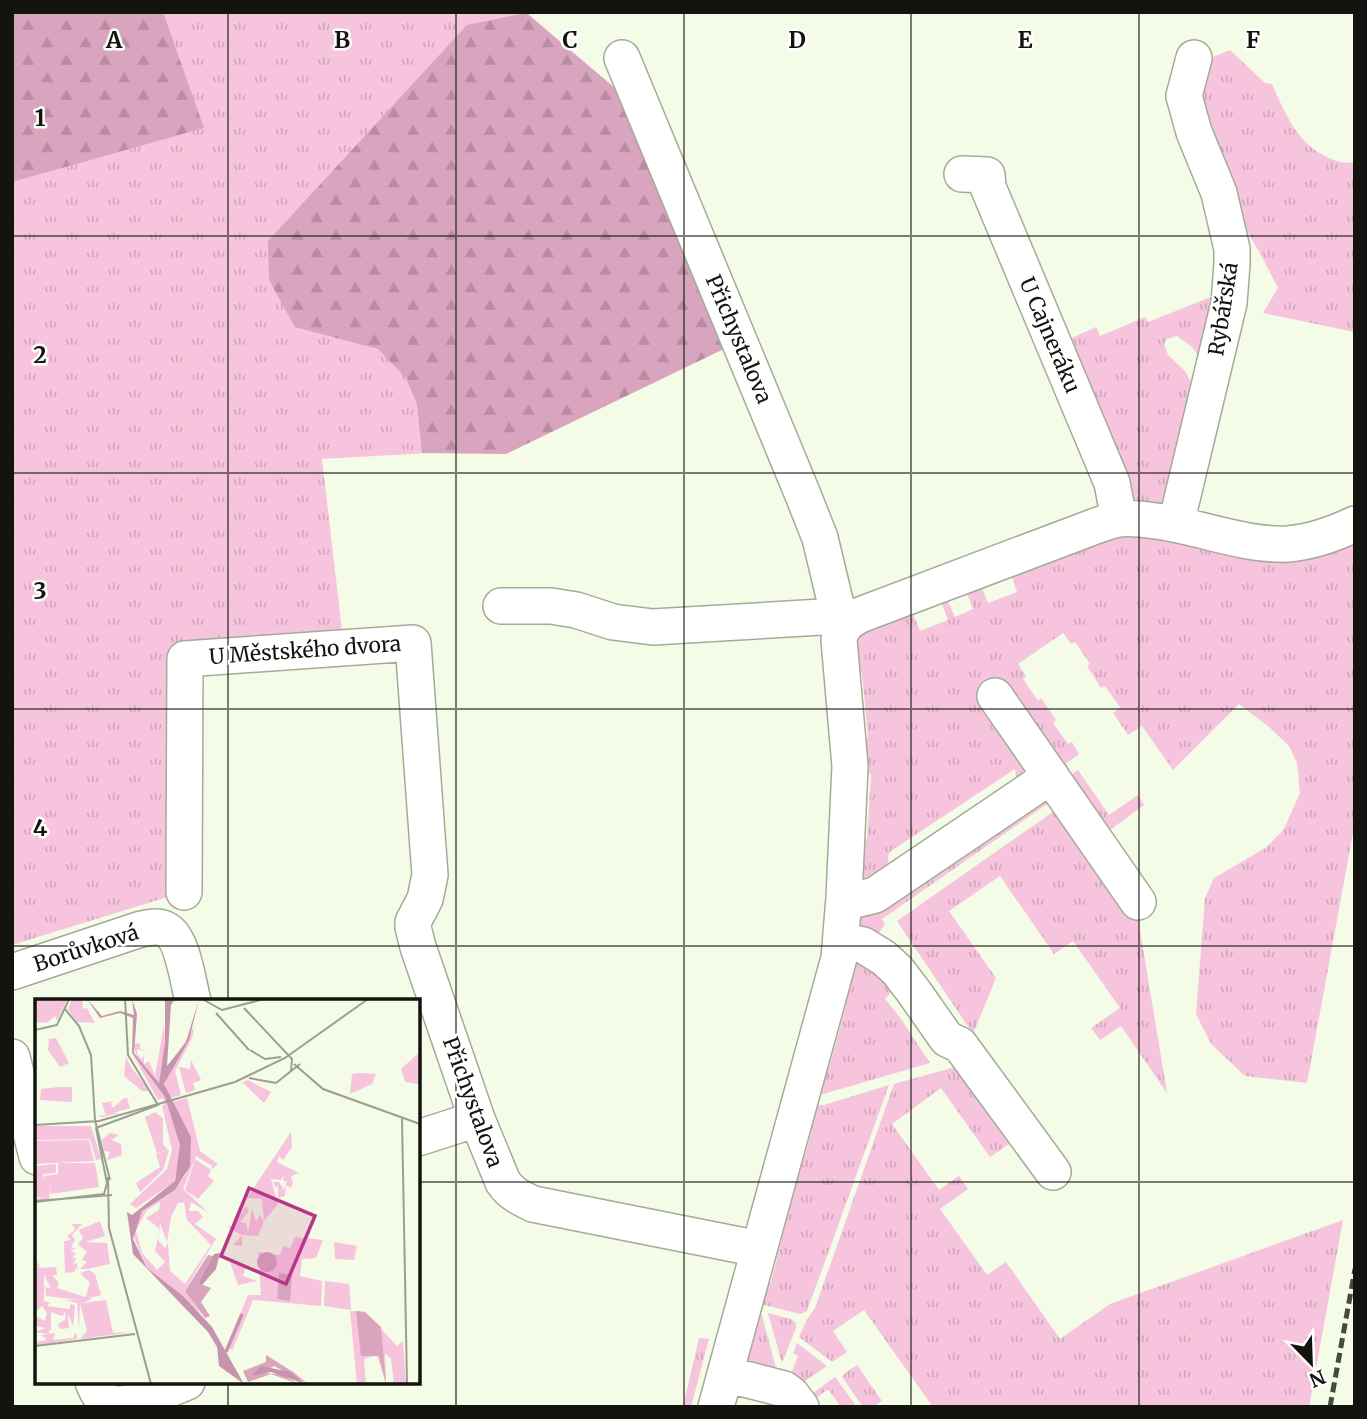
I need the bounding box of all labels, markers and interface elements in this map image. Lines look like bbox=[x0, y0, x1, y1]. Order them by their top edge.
text: A bbox=[105, 25, 123, 54]
text: B bbox=[334, 25, 350, 54]
text: C bbox=[562, 25, 578, 54]
text: D bbox=[788, 25, 806, 54]
text: E bbox=[1017, 25, 1033, 54]
text: F bbox=[1246, 25, 1260, 54]
text: 1 bbox=[35, 103, 46, 132]
street label: Rybářská bbox=[1202, 260, 1244, 358]
street label: Přichystalova bbox=[700, 271, 778, 407]
street label: U Cajneráku bbox=[1013, 273, 1087, 397]
text: 2 bbox=[33, 340, 47, 369]
text: 3 bbox=[33, 576, 47, 605]
street label: U Městského dvora bbox=[208, 630, 402, 670]
text: 4 bbox=[33, 813, 48, 842]
street label: Borůvková bbox=[30, 918, 142, 978]
inset map bbox=[35, 999, 420, 1384]
street label: Přichystalova bbox=[437, 1033, 509, 1171]
north arrow bbox=[1276, 1328, 1346, 1398]
text: N bbox=[1306, 1365, 1329, 1393]

